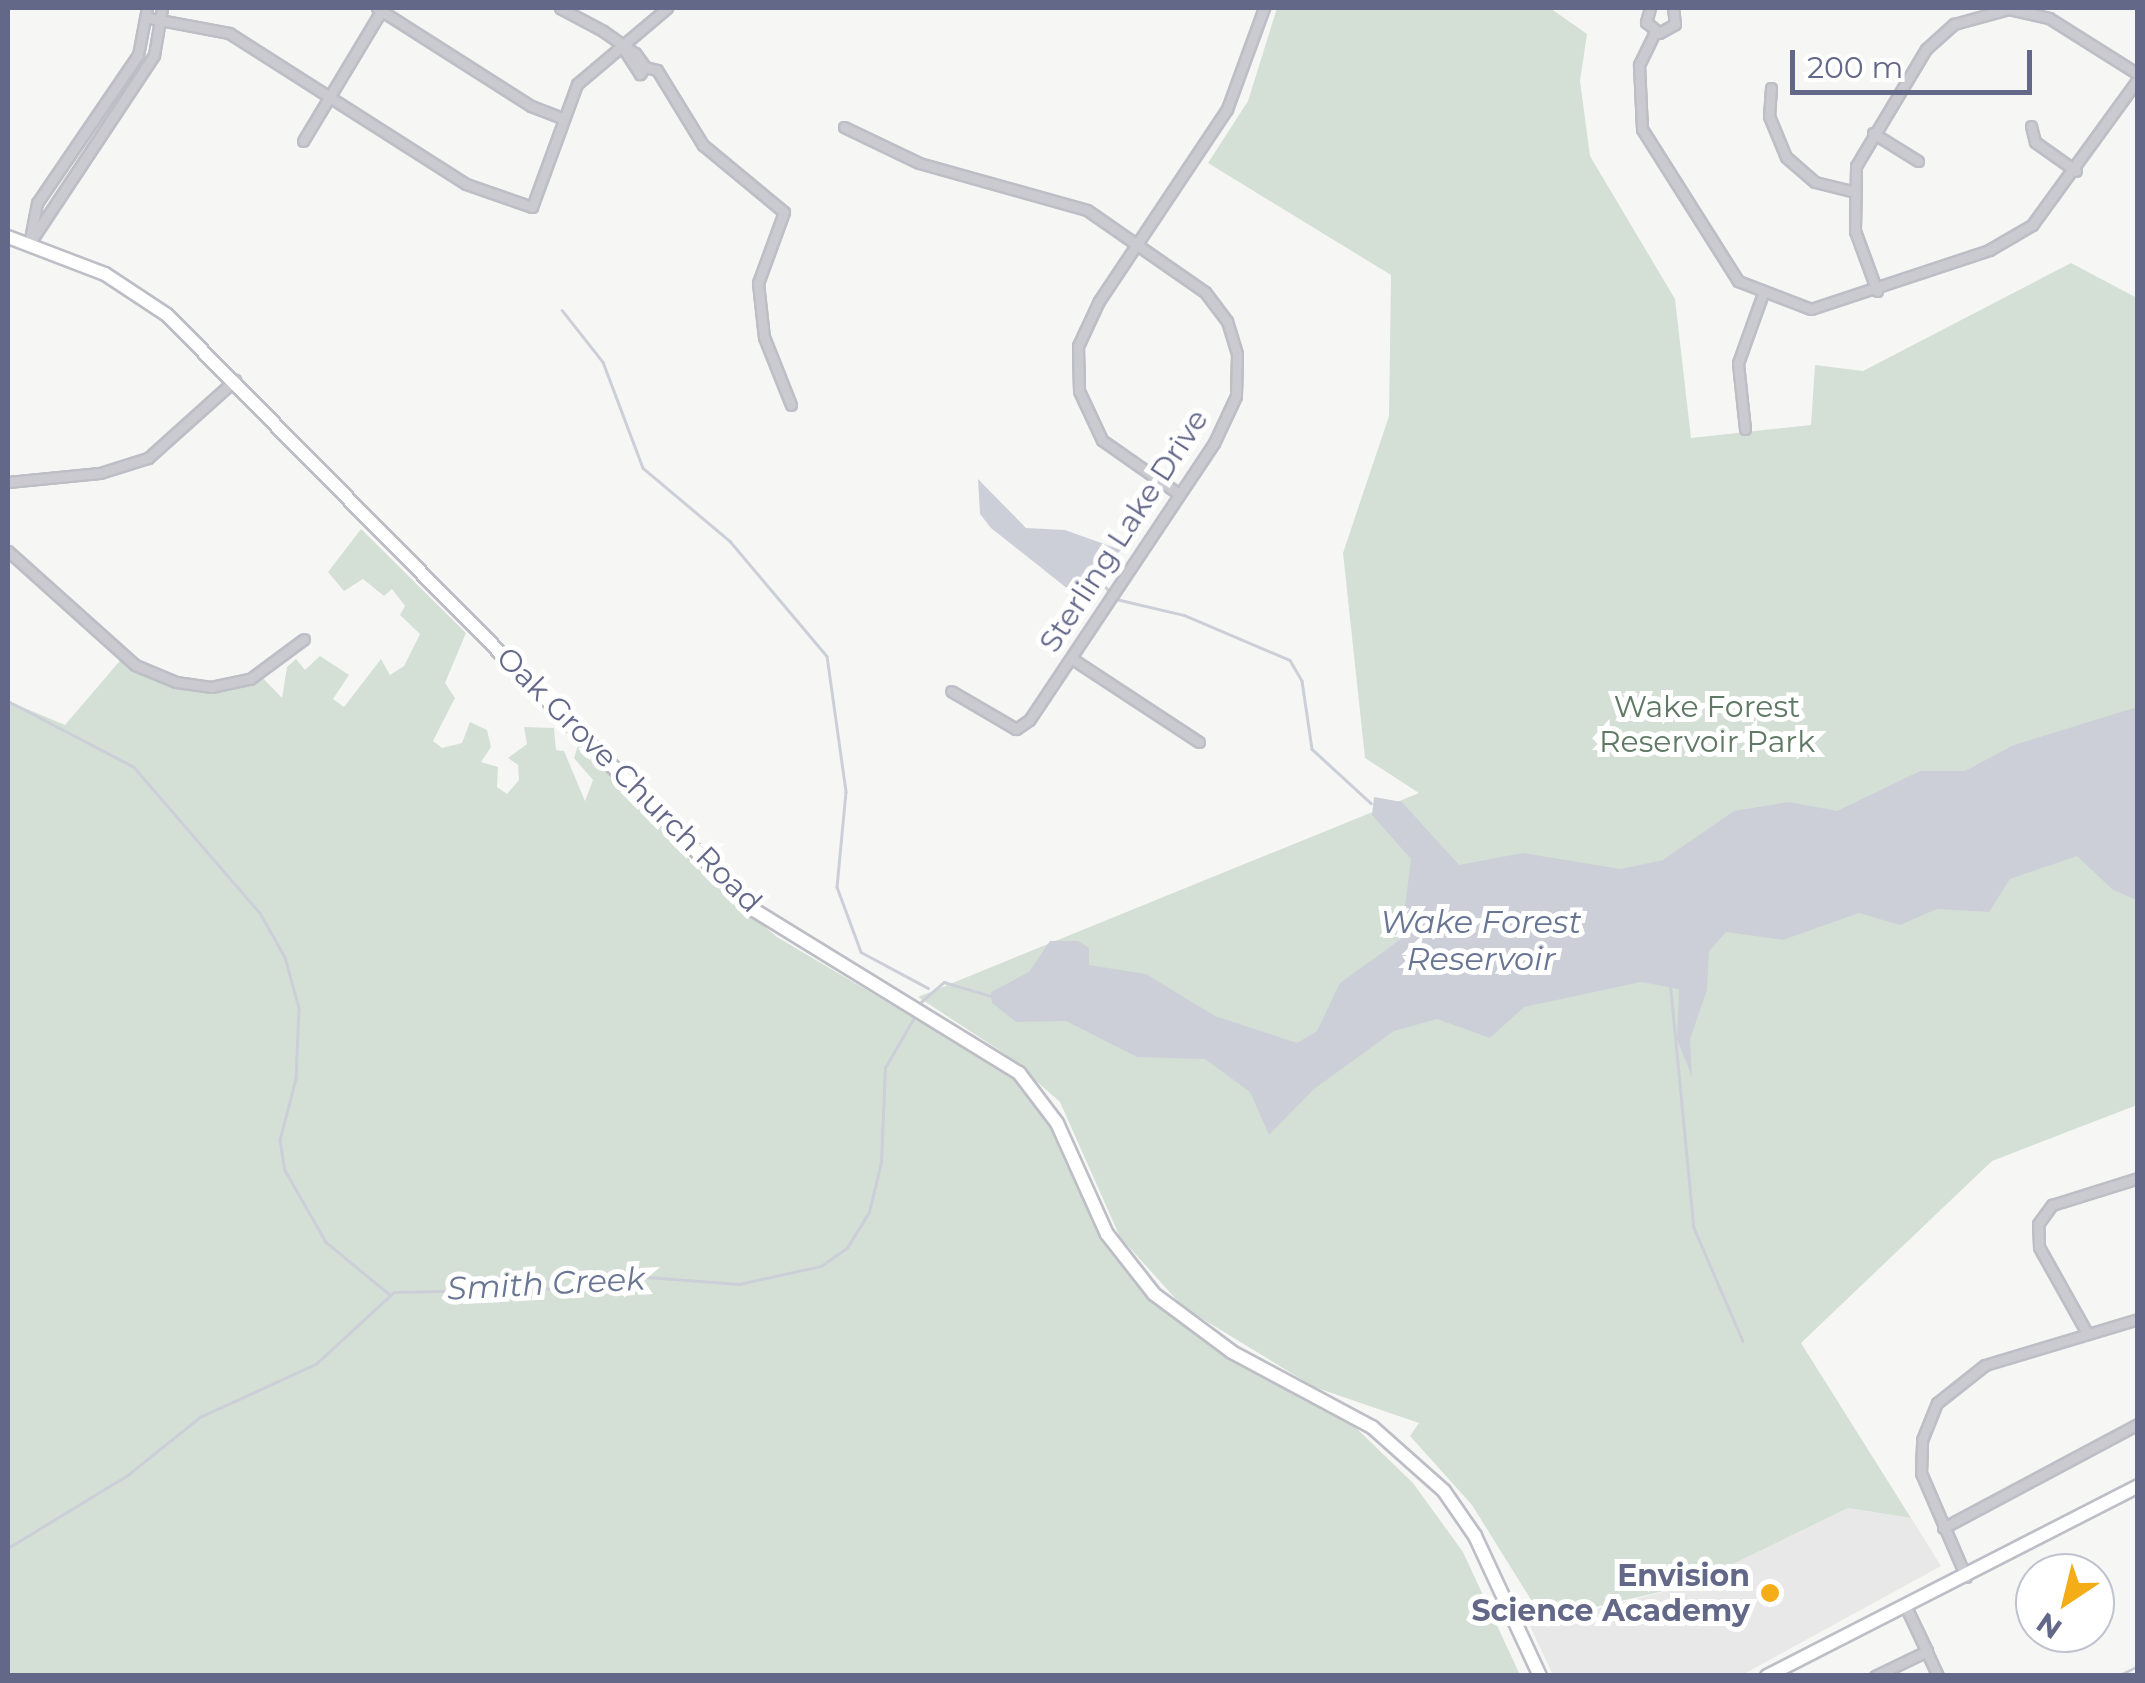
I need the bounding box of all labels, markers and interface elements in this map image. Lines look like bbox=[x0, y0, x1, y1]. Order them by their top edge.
scale bar bbox=[1795, 30, 2038, 92]
text: 200 m bbox=[1807, 49, 1903, 86]
street label: Sterling Lake Drive bbox=[1032, 403, 1216, 659]
street label: Oak Grove Church Road bbox=[489, 640, 769, 920]
park label: Wake Forest Reservoir Park bbox=[1599, 689, 1815, 760]
water label: Wake Forest Reservoir bbox=[1380, 904, 1582, 979]
water label: Smith Creek bbox=[446, 1260, 646, 1308]
north arrow bbox=[2015, 1553, 2115, 1653]
place label: Envision Science Academy bbox=[1471, 1558, 1750, 1628]
marker: Envision Science Academy bbox=[1759, 1582, 1781, 1604]
text: N bbox=[2030, 1606, 2068, 1646]

